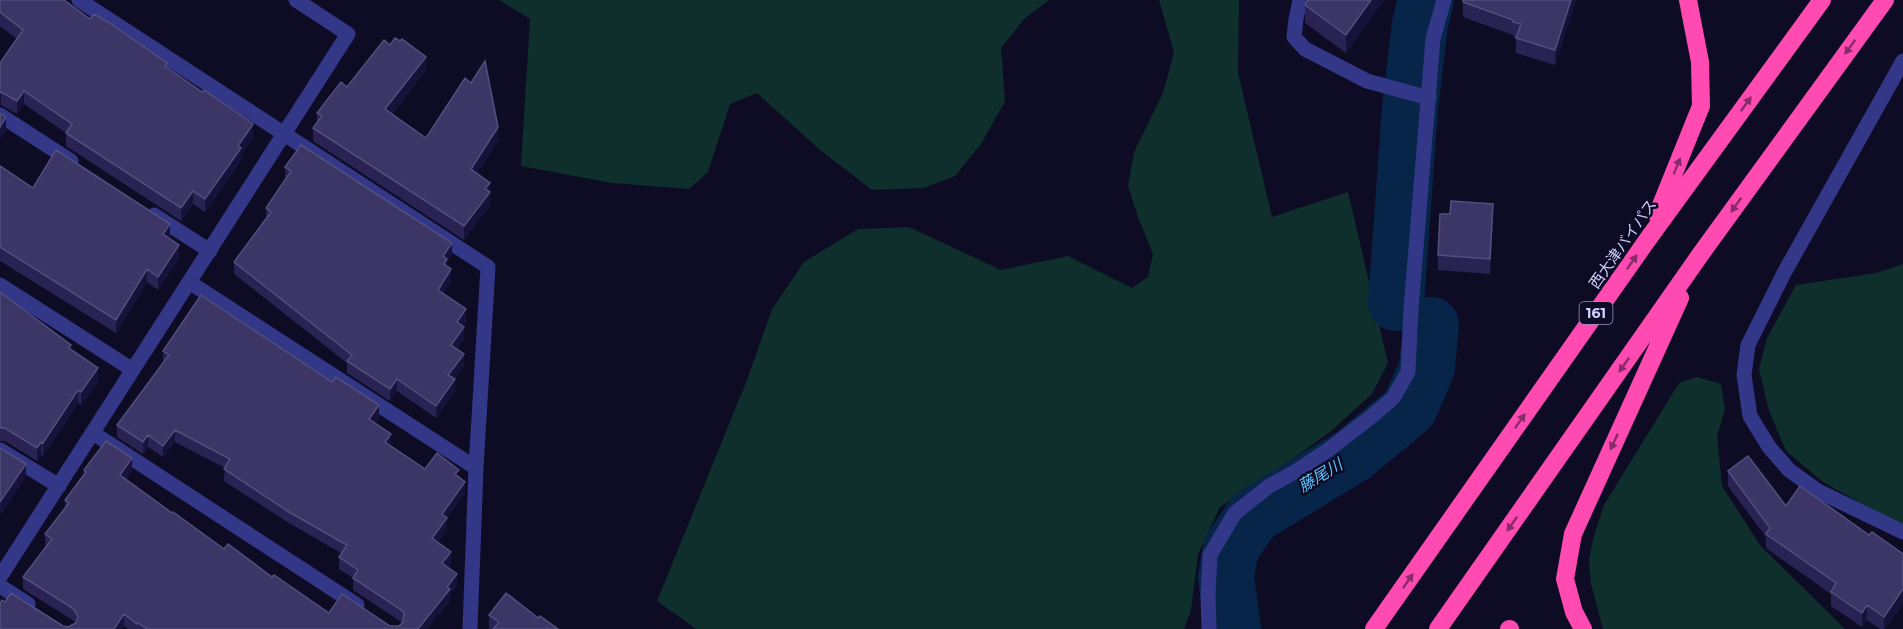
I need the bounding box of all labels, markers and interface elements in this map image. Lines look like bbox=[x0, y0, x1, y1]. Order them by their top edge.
one-way arrow bbox=[1845, 40, 1857, 55]
one-way arrow bbox=[1740, 96, 1752, 111]
one-way arrow bbox=[1672, 156, 1682, 174]
street label: 西大津バイパス bbox=[1585, 195, 1660, 292]
one-way arrow bbox=[1730, 197, 1742, 213]
one-way arrow bbox=[1626, 254, 1638, 270]
road number: 161 bbox=[1580, 302, 1612, 324]
one-way arrow bbox=[1618, 356, 1630, 372]
one-way arrow bbox=[1514, 414, 1526, 430]
one-way arrow bbox=[1609, 433, 1619, 451]
water label: 藤尾川 bbox=[1295, 454, 1347, 496]
one-way arrow bbox=[1506, 516, 1518, 532]
one-way arrow bbox=[1402, 574, 1414, 590]

